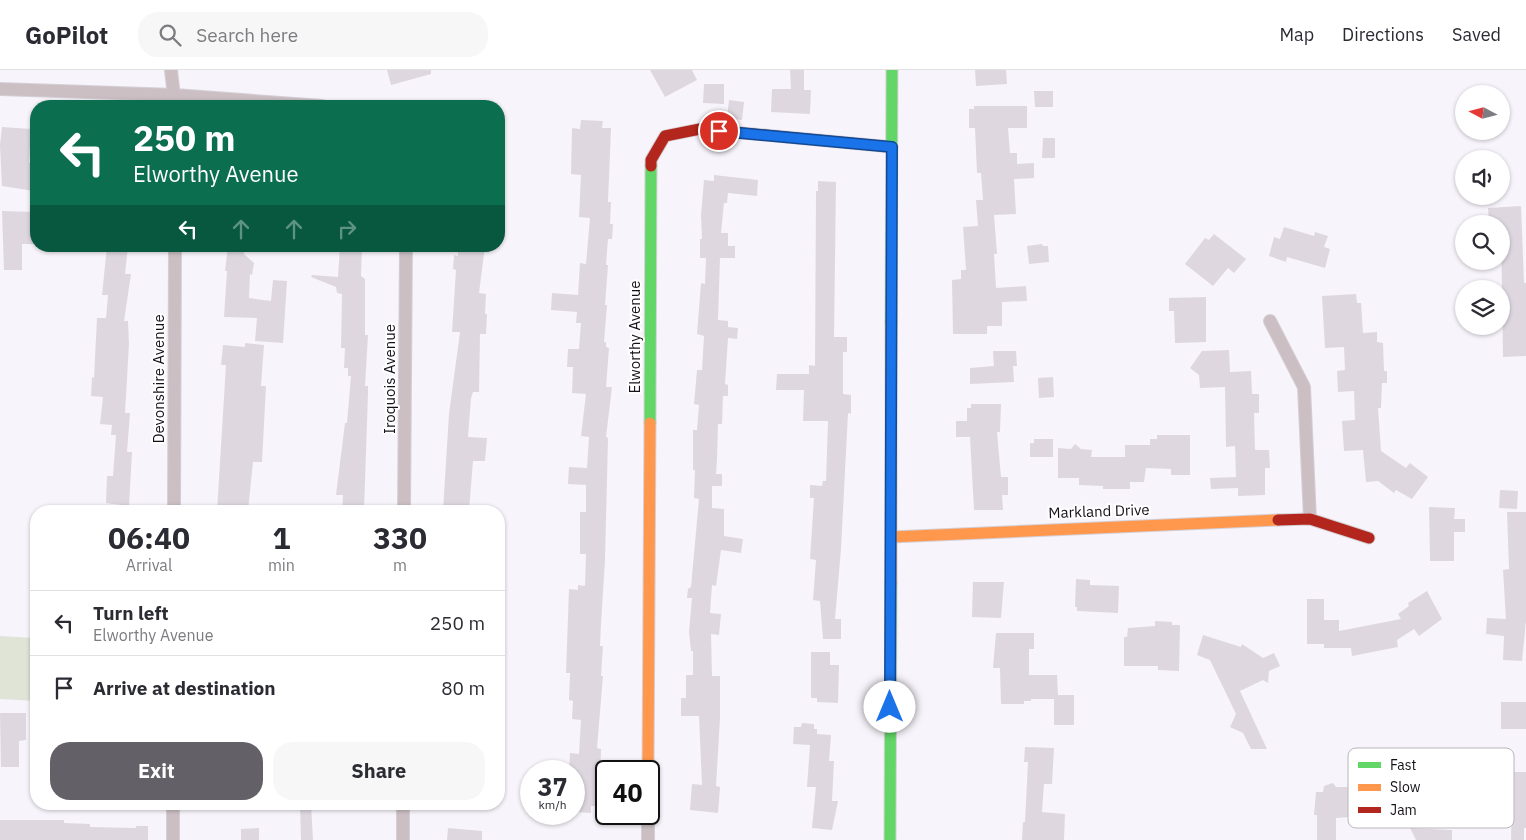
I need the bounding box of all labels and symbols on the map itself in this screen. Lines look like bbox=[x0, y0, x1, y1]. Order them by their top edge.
north arrow bbox=[1455, 85, 1510, 140]
pin bbox=[698, 110, 740, 152]
street label: Elworthy Avenue bbox=[625, 281, 644, 393]
street label: Devonshire Avenue bbox=[149, 314, 168, 444]
street label: Iroquois Avenue bbox=[380, 324, 399, 434]
street label: Markland Drive bbox=[1048, 500, 1150, 522]
position arrow bbox=[863, 680, 915, 732]
legend bbox=[1348, 748, 1514, 828]
text: Fast bbox=[1390, 756, 1416, 774]
speed limit sign: 40 bbox=[595, 760, 660, 825]
text: Slow bbox=[1390, 778, 1421, 796]
text: Jam bbox=[1390, 801, 1417, 819]

